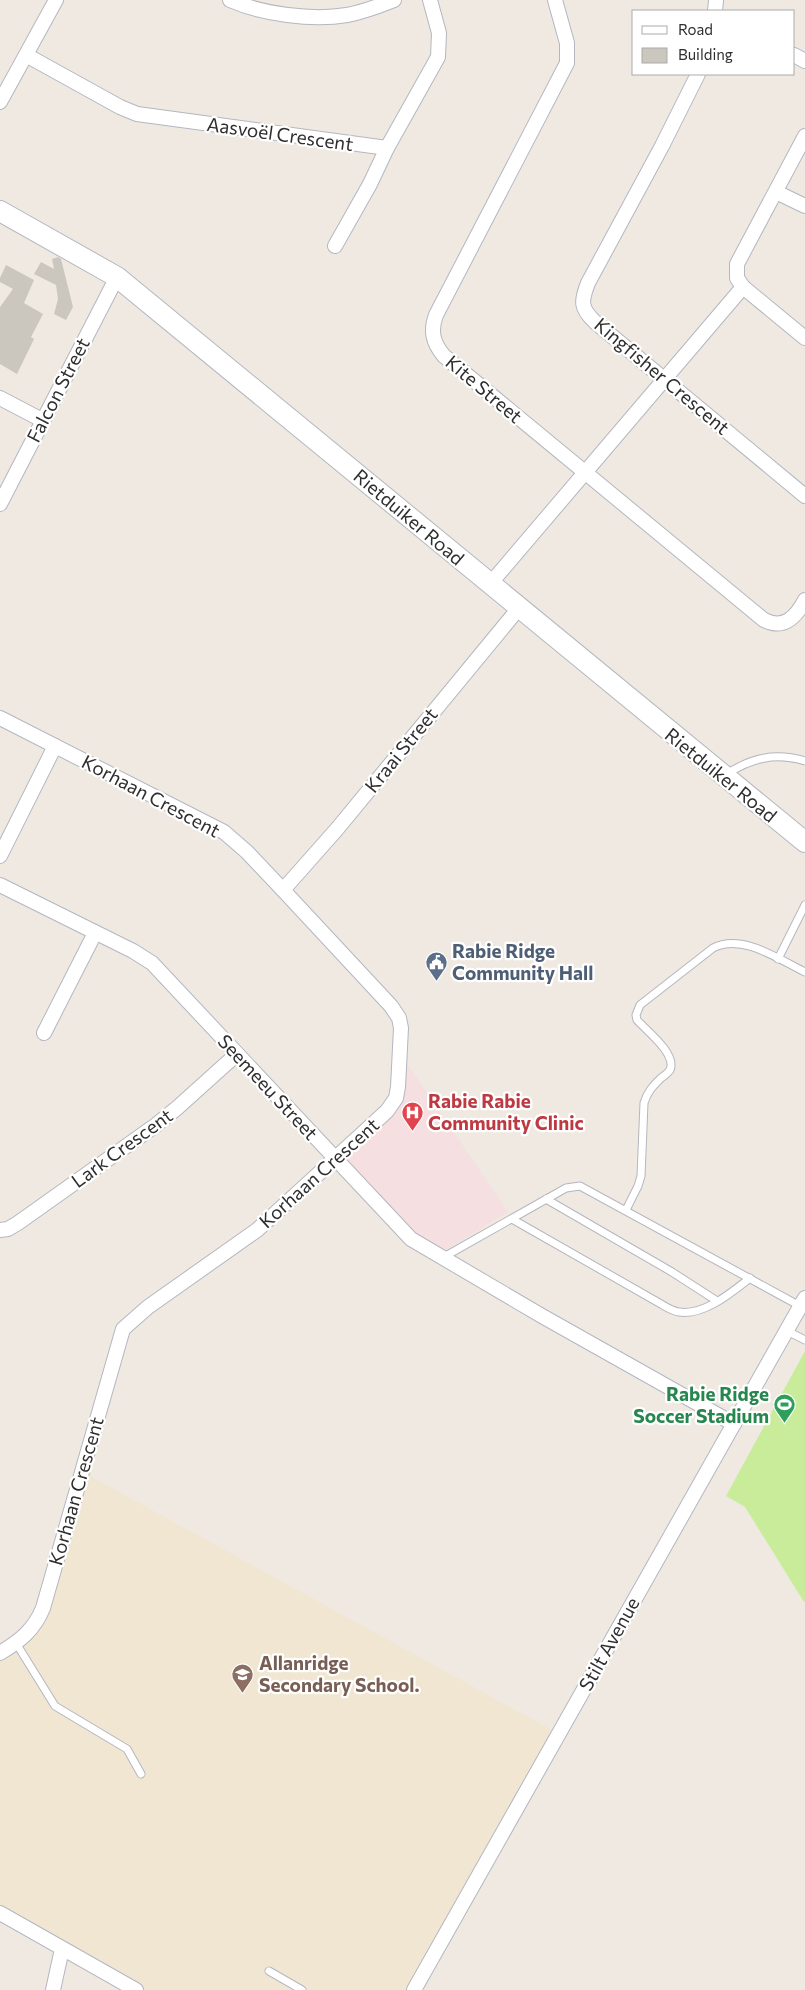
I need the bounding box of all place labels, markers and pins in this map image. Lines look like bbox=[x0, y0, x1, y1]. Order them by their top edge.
place label: Rabie Ridge Community Hall bbox=[452, 939, 593, 984]
public building icon: Rabie Ridge Community Hall bbox=[424, 950, 448, 981]
place label: Rabie Rabie Community Clinic bbox=[428, 1089, 584, 1134]
hospital icon: Rabie Rabie Community Clinic bbox=[400, 1100, 424, 1131]
place label: Rabie Ridge Soccer Stadium bbox=[633, 1382, 769, 1427]
sports icon: Rabie Ridge Soccer Stadium bbox=[773, 1393, 797, 1424]
place label: Allanridge Secondary School. bbox=[259, 1651, 420, 1696]
school or university icon: Allanridge Secondary School. bbox=[231, 1662, 255, 1693]

